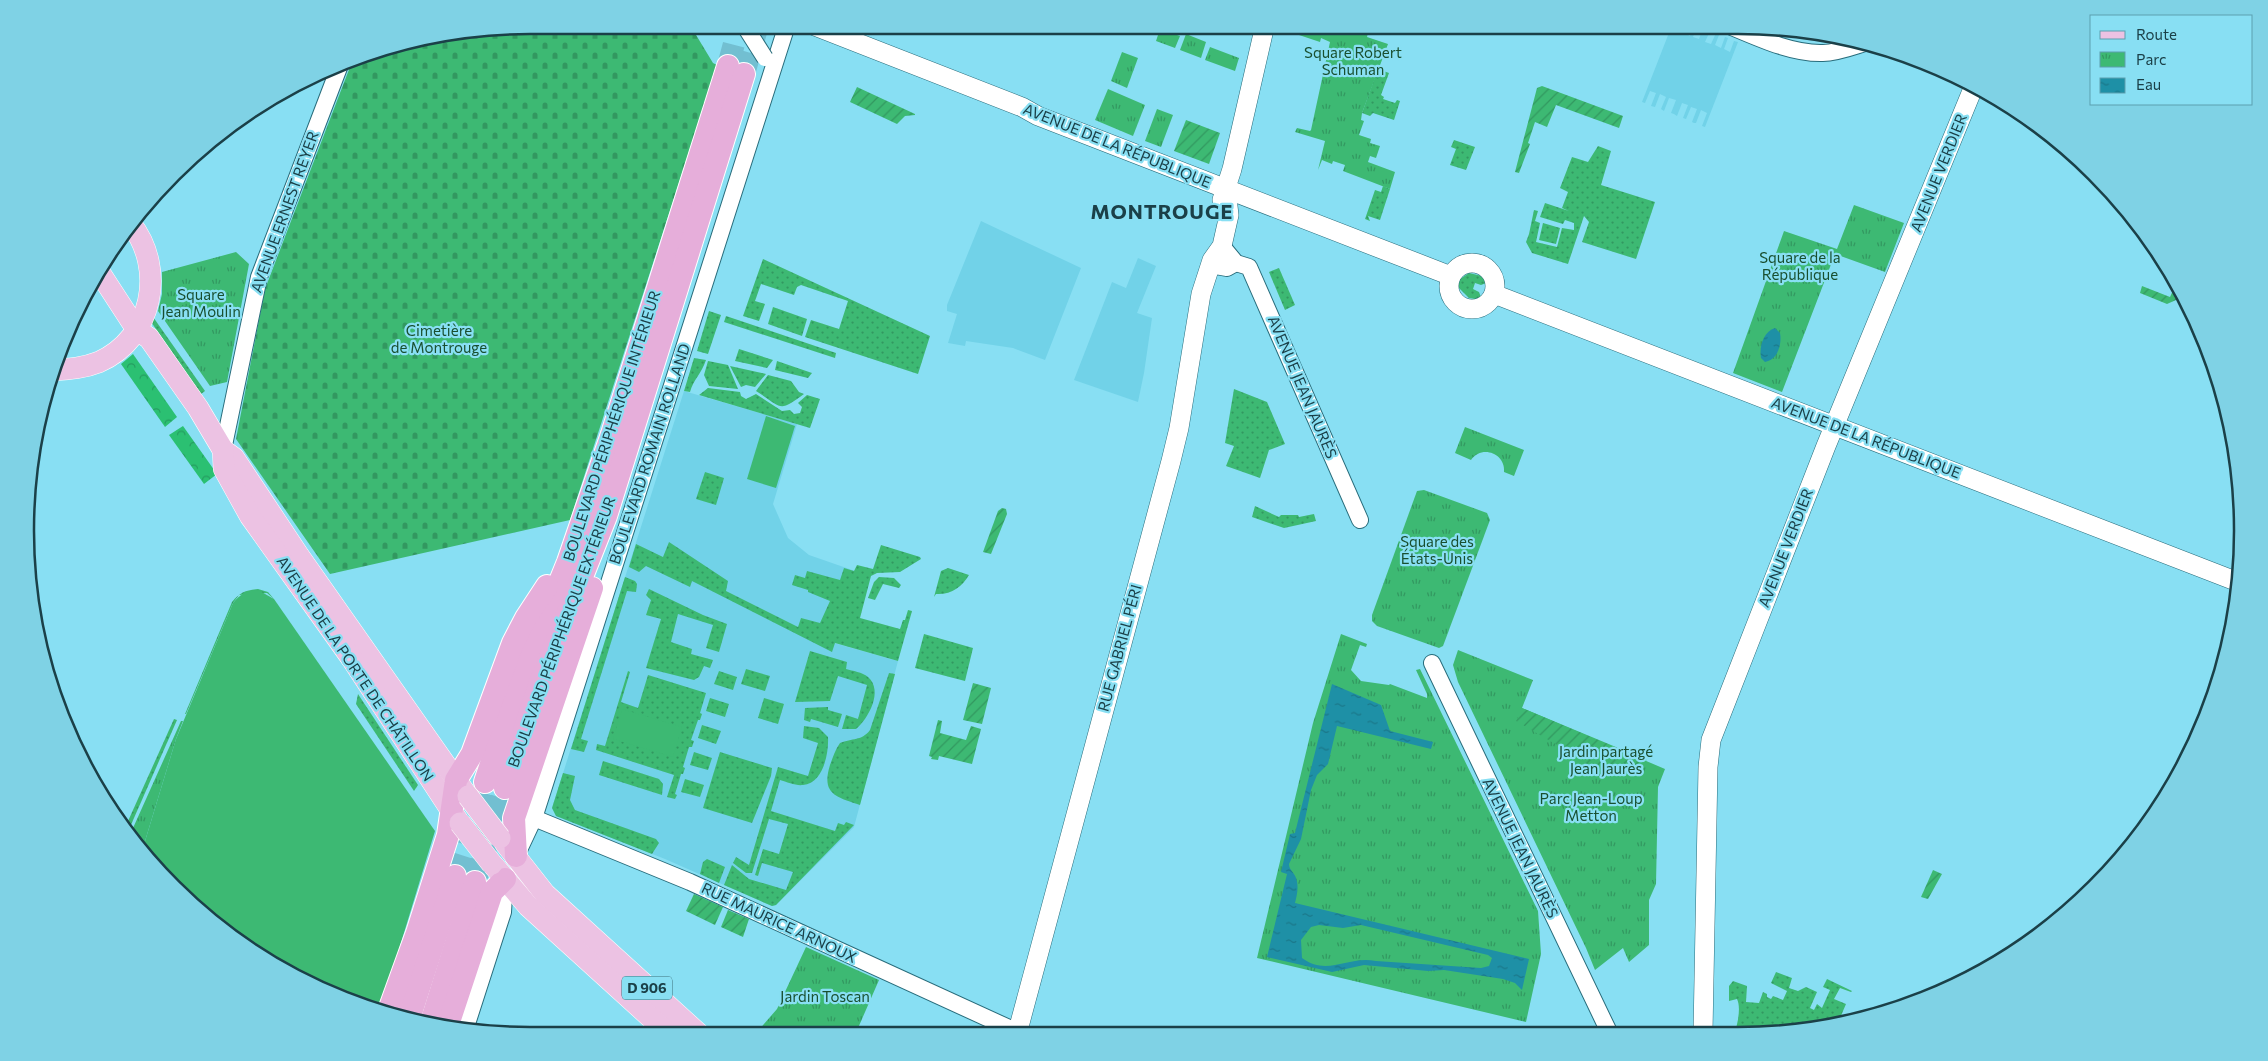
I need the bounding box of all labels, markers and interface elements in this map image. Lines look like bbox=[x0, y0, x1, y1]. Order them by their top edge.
legend bbox=[2090, 15, 2253, 105]
text: Route bbox=[2136, 25, 2177, 43]
park label: Square Robert Schuman bbox=[1304, 43, 1402, 78]
text: Parc bbox=[2136, 50, 2166, 68]
text: Eau bbox=[2136, 75, 2161, 93]
street label: AVENUE DE LA RÉPUBLIQUE bbox=[1021, 98, 1214, 191]
street label: AVENUE VERDIER bbox=[1906, 111, 1970, 234]
street label: AVENUE ERNEST REYER bbox=[246, 128, 322, 295]
district label: MONTROUGE bbox=[1091, 199, 1233, 223]
park label: Square de la République bbox=[1759, 248, 1841, 283]
park label: Square Jean Moulin bbox=[161, 285, 241, 320]
street label: BOULEVARD PÉRIPHÉRIQUE INTÉRIEUR bbox=[558, 288, 663, 563]
street label: AVENUE JEAN JAURÈS bbox=[1265, 312, 1342, 461]
park label: Cimetière de Montrouge bbox=[391, 321, 487, 356]
street label: BOULEVARD ROMAIN ROLLAND bbox=[605, 341, 693, 566]
street label: AVENUE DE LA RÉPUBLIQUE bbox=[1769, 392, 1964, 482]
street label: AVENUE VERDIER bbox=[1754, 486, 1816, 610]
street label: BOULEVARD PÉRIPHÉRIQUE EXTÉRIEUR bbox=[503, 493, 619, 770]
park label: Square des États-Unis bbox=[1400, 532, 1474, 567]
street label: AVENUE DE LA PORTE DE CHÂTILLON bbox=[274, 552, 439, 784]
street label: RUE GABRIEL PÉRI bbox=[1092, 582, 1145, 713]
park label: Jardin partagé Jean Jaurès bbox=[1559, 742, 1653, 777]
street label: AVENUE JEAN JAURÈS bbox=[1479, 774, 1564, 921]
park label: Parc Jean-Loup Metton bbox=[1539, 789, 1643, 824]
street label: RUE MAURICE ARNOUX bbox=[699, 878, 860, 966]
road number: D 906 bbox=[622, 976, 672, 1000]
park label: Jardin Toscan bbox=[780, 987, 870, 1005]

